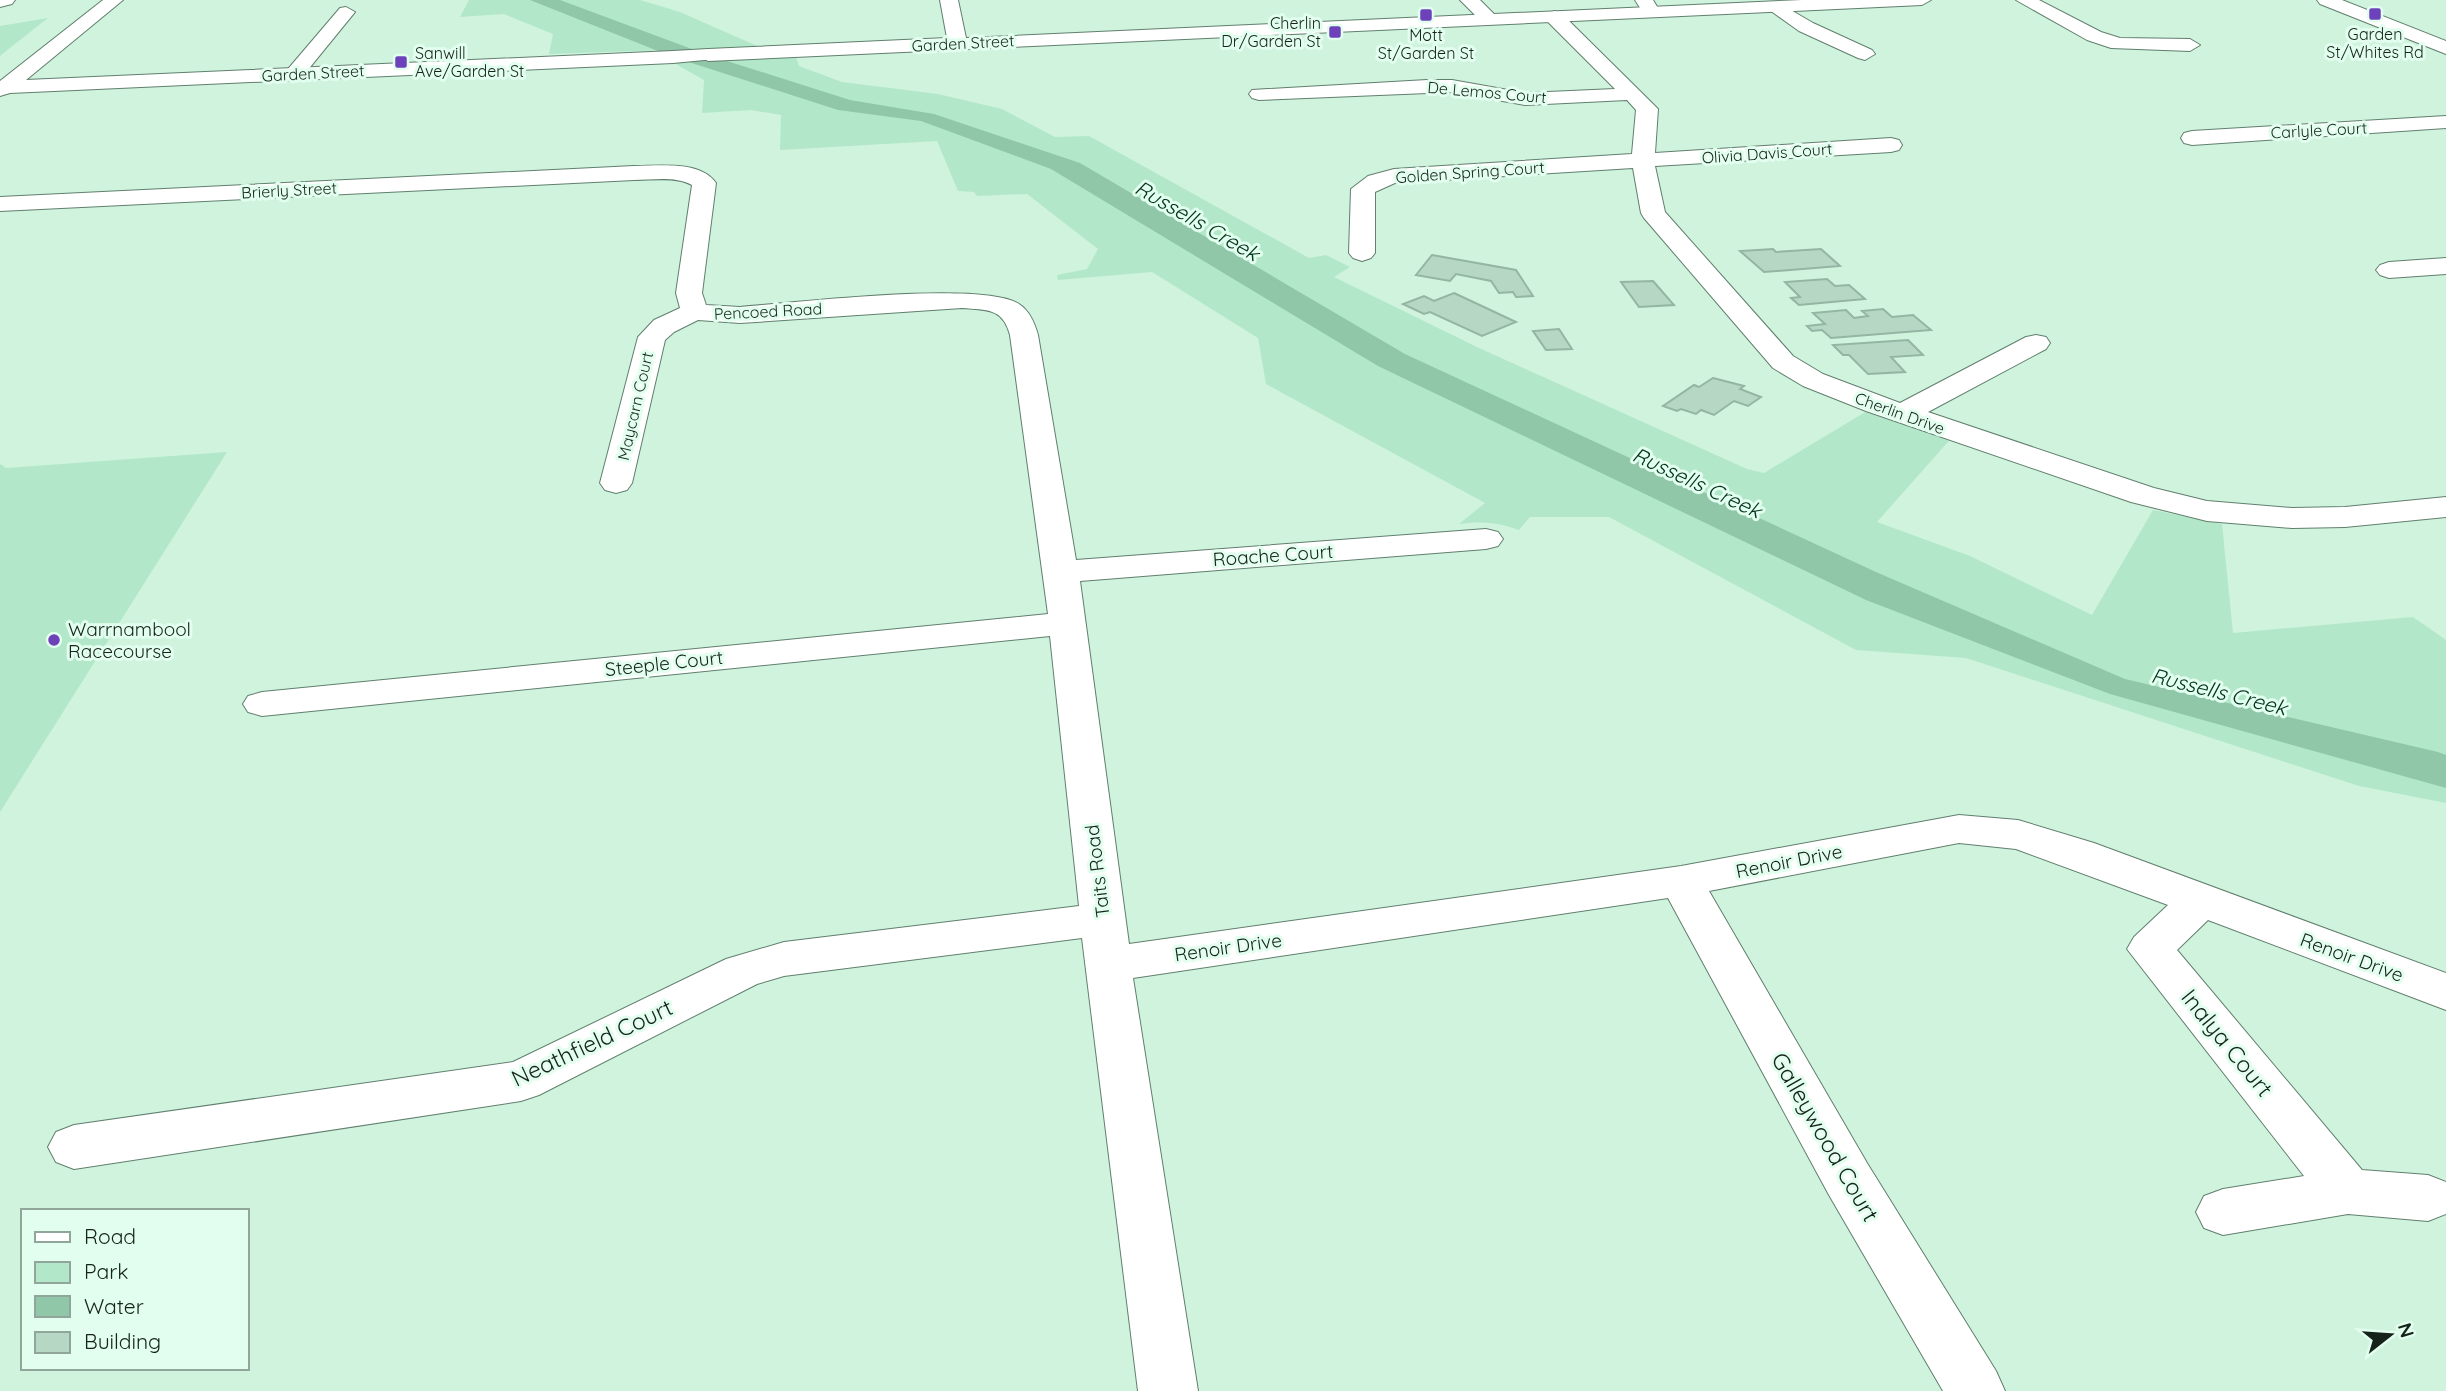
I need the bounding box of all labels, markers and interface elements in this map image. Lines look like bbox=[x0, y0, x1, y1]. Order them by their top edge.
marker: Garden St/Whites Rd bbox=[2367, 6, 2383, 22]
marker: Mott St/Garden St bbox=[1418, 7, 1434, 23]
place label: Cherlin Dr/Garden St bbox=[1221, 13, 1321, 51]
marker: Cherlin Dr/Garden St bbox=[1327, 24, 1343, 40]
place label: Garden St/Whites Rd bbox=[2326, 24, 2424, 62]
place label: Mott St/Garden St bbox=[1378, 25, 1474, 63]
street label: Garden Street bbox=[911, 30, 1015, 56]
place label: Sanwill Ave/Garden St bbox=[415, 43, 524, 81]
marker: Sanwill Ave/Garden St bbox=[393, 54, 409, 70]
street label: Garden Street bbox=[261, 60, 365, 86]
street label: De Lemos Court bbox=[1427, 77, 1547, 107]
street label: Carlyle Court bbox=[2270, 117, 2368, 143]
street label: Olivia Davis Court bbox=[1701, 138, 1833, 168]
street label: Golden Spring Court bbox=[1395, 157, 1545, 187]
water label: Russells Creek bbox=[1131, 174, 1266, 267]
street label: Brierly Street bbox=[241, 178, 337, 202]
street label: Pencoed Road bbox=[713, 298, 823, 324]
street label: Maycarn Court bbox=[613, 350, 657, 462]
street label: Cherlin Drive bbox=[1852, 388, 1948, 438]
water label: Russells Creek bbox=[1629, 441, 1767, 524]
street label: Roache Court bbox=[1212, 539, 1334, 571]
place label: Warrnambool Racecourse bbox=[68, 617, 191, 663]
marker: Warrnambool Racecourse bbox=[46, 632, 62, 648]
street label: Steeple Court bbox=[604, 645, 724, 681]
water label: Russells Creek bbox=[2149, 662, 2291, 721]
street label: Taits Road bbox=[1079, 823, 1115, 919]
street label: Renoir Drive bbox=[1734, 839, 1844, 883]
street label: Renoir Drive bbox=[2297, 927, 2407, 987]
street label: Renoir Drive bbox=[1173, 928, 1283, 966]
street label: Inalya Court bbox=[2175, 983, 2280, 1102]
street label: Neathfield Court bbox=[506, 992, 677, 1093]
street label: Galleywood Court bbox=[1765, 1047, 1886, 1227]
legend bbox=[21, 1209, 248, 1370]
text: Road bbox=[84, 1223, 136, 1249]
text: Park bbox=[84, 1258, 128, 1284]
text: Water bbox=[84, 1293, 144, 1319]
north arrow bbox=[2355, 1300, 2425, 1370]
text: N bbox=[2393, 1320, 2420, 1340]
text: Building bbox=[84, 1328, 161, 1354]

